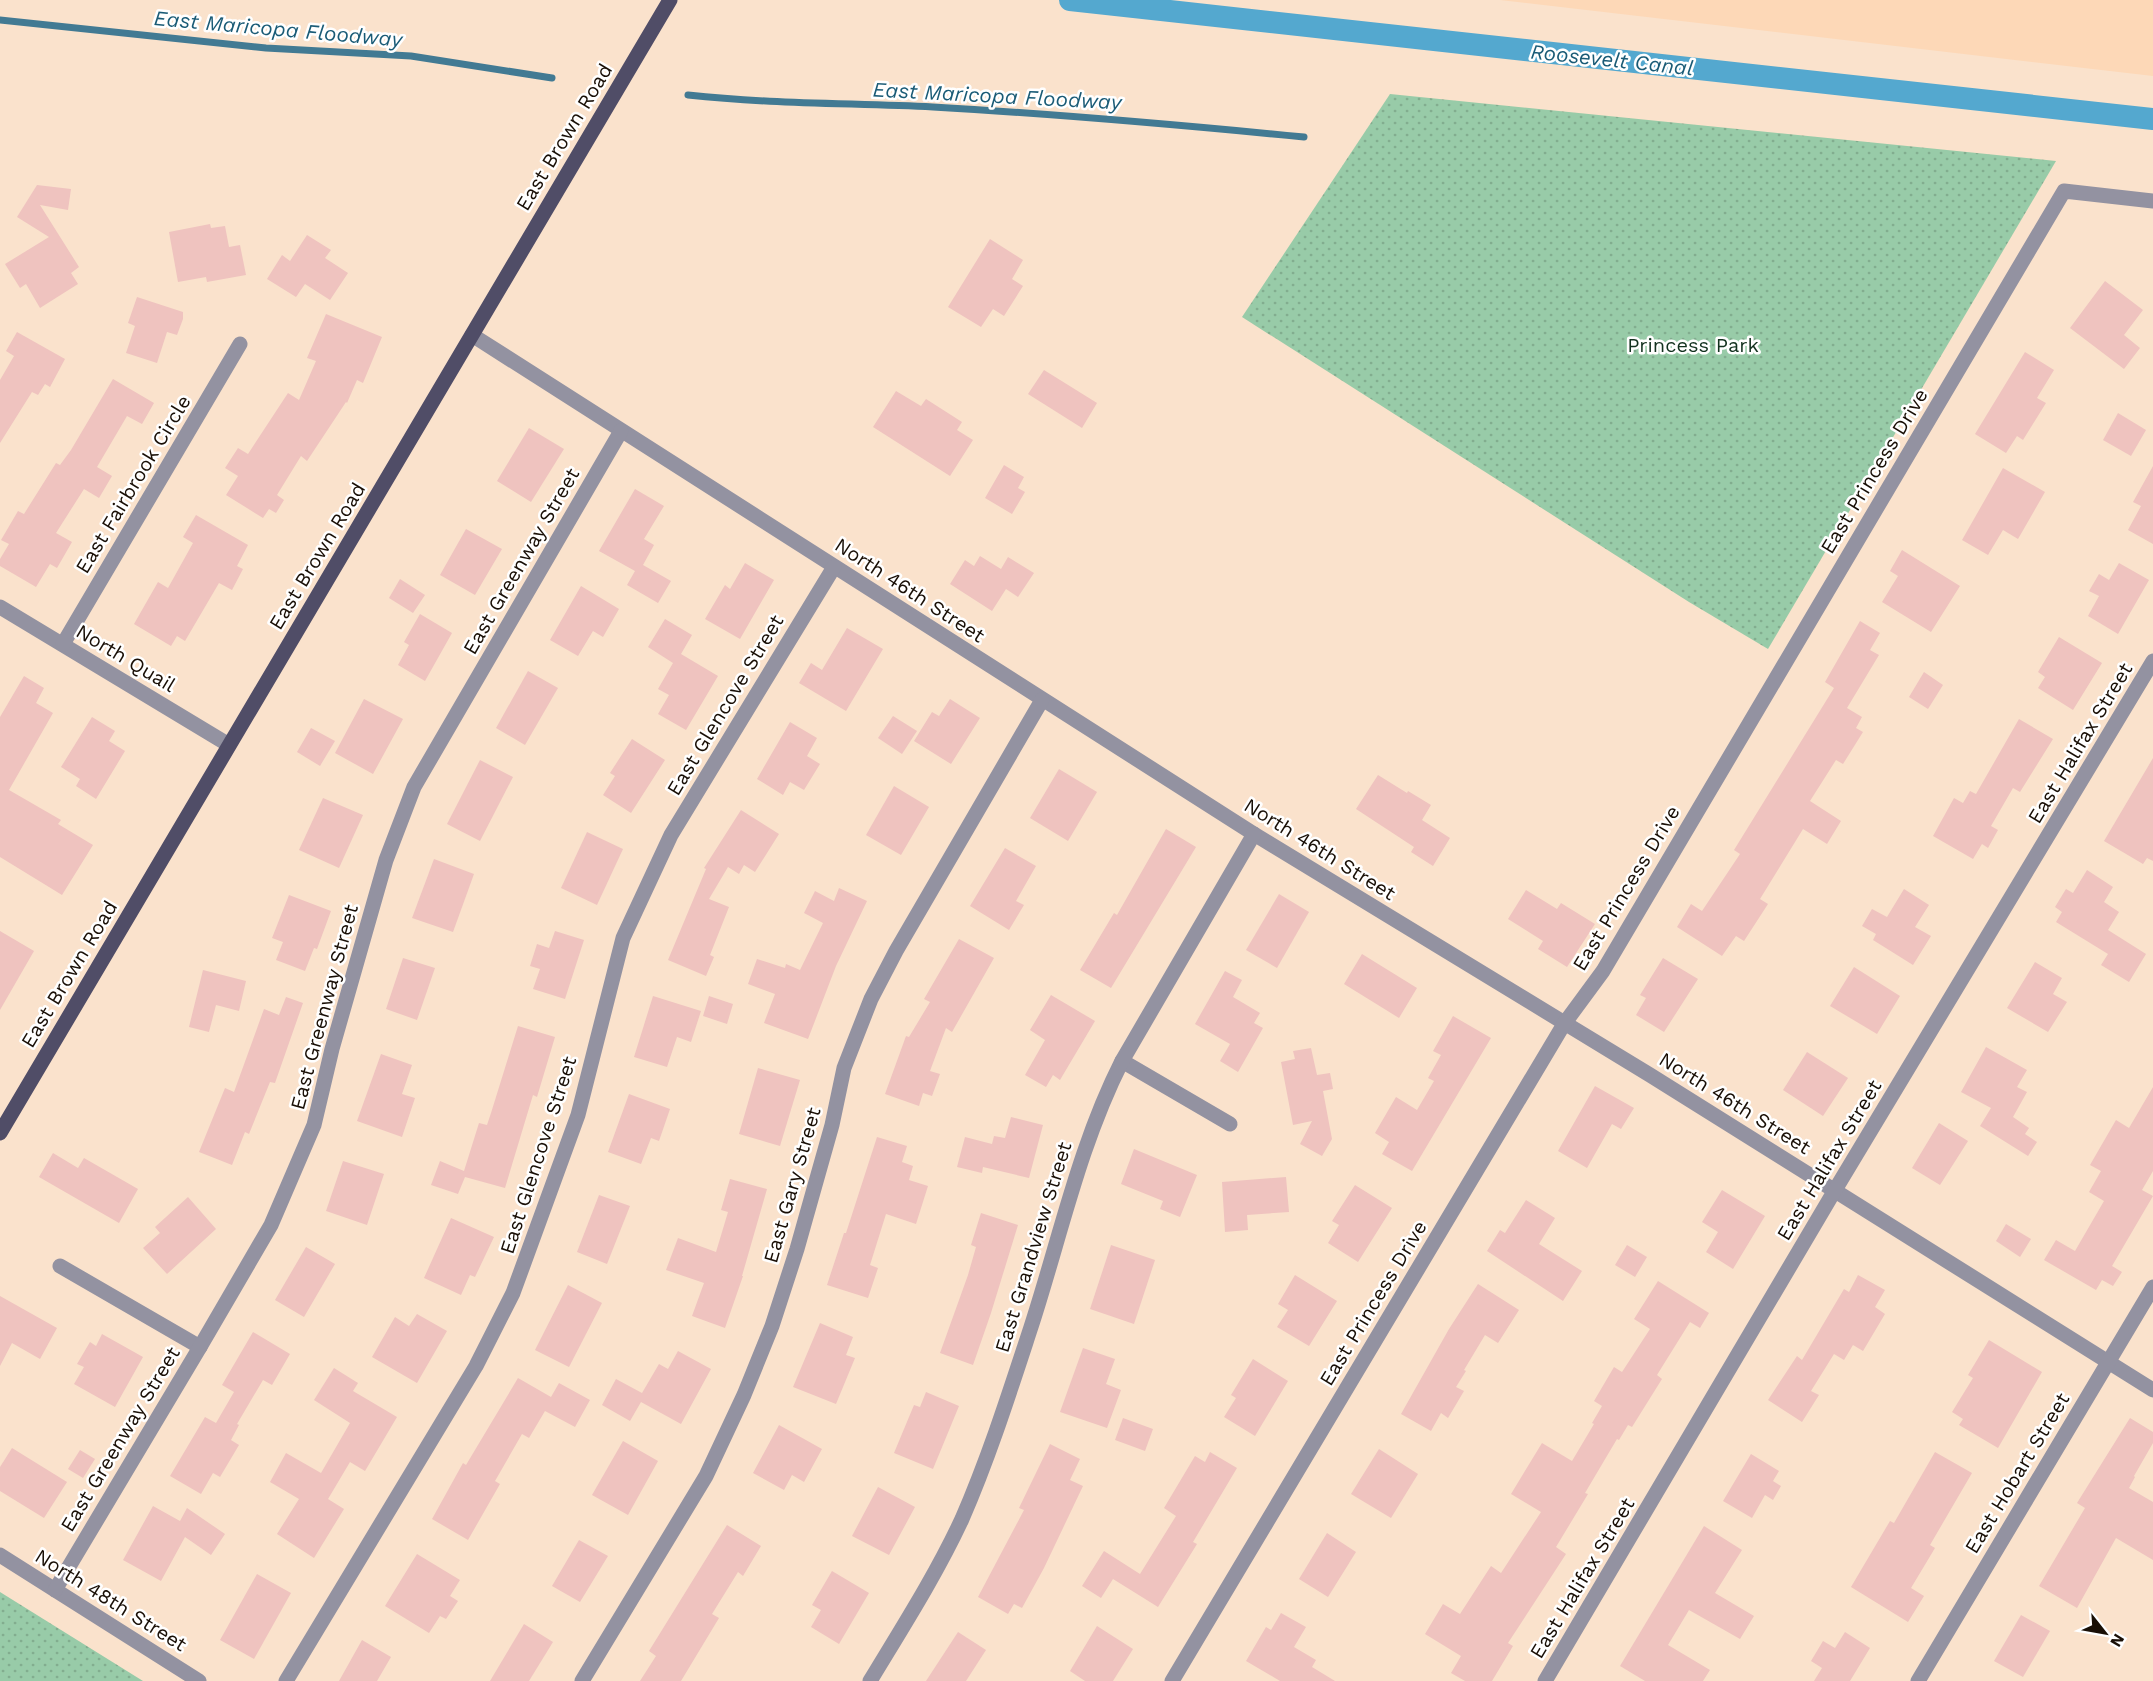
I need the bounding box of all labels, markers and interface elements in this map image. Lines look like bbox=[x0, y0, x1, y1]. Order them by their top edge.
water label: East Maricopa Floodway bbox=[153, 5, 405, 52]
water label: Roosevelt Canal bbox=[1530, 39, 1695, 80]
street label: East Brown Road bbox=[511, 59, 617, 215]
water label: East Maricopa Floodway bbox=[872, 77, 1123, 115]
park label: Princess Park bbox=[1627, 333, 1759, 357]
street label: East Princess Drive bbox=[1815, 384, 1933, 558]
street label: East Fairbrook Circle bbox=[70, 391, 196, 577]
street label: East Greenway Street bbox=[458, 463, 585, 659]
street label: East Brown Road bbox=[264, 478, 370, 634]
street label: North 46th Street bbox=[831, 533, 990, 648]
street label: East Glencove Street bbox=[662, 610, 789, 800]
street label: North Quail bbox=[72, 619, 180, 697]
street label: East Halifax Street bbox=[2023, 658, 2138, 828]
street label: North 46th Street bbox=[1240, 793, 1401, 906]
street label: East Princess Drive bbox=[1567, 801, 1685, 975]
street label: East Brown Road bbox=[16, 896, 122, 1052]
street label: East Greenway Street bbox=[285, 901, 363, 1112]
street label: North 46th Street bbox=[1655, 1047, 1816, 1160]
street label: East Glencove Street bbox=[495, 1053, 582, 1257]
street label: East Halifax Street bbox=[1772, 1075, 1887, 1245]
street label: East Gary Street bbox=[758, 1104, 826, 1266]
street label: East Grandview Street bbox=[990, 1138, 1077, 1355]
street label: East Princess Drive bbox=[1314, 1216, 1432, 1390]
street label: East Greenway Street bbox=[55, 1342, 185, 1536]
street label: East Hobart Street bbox=[1960, 1388, 2075, 1558]
street label: East Halifax Street bbox=[1525, 1493, 1640, 1663]
street label: North 48th Street bbox=[31, 1544, 192, 1657]
north arrow bbox=[2075, 1603, 2135, 1663]
text: N bbox=[2106, 1630, 2129, 1650]

